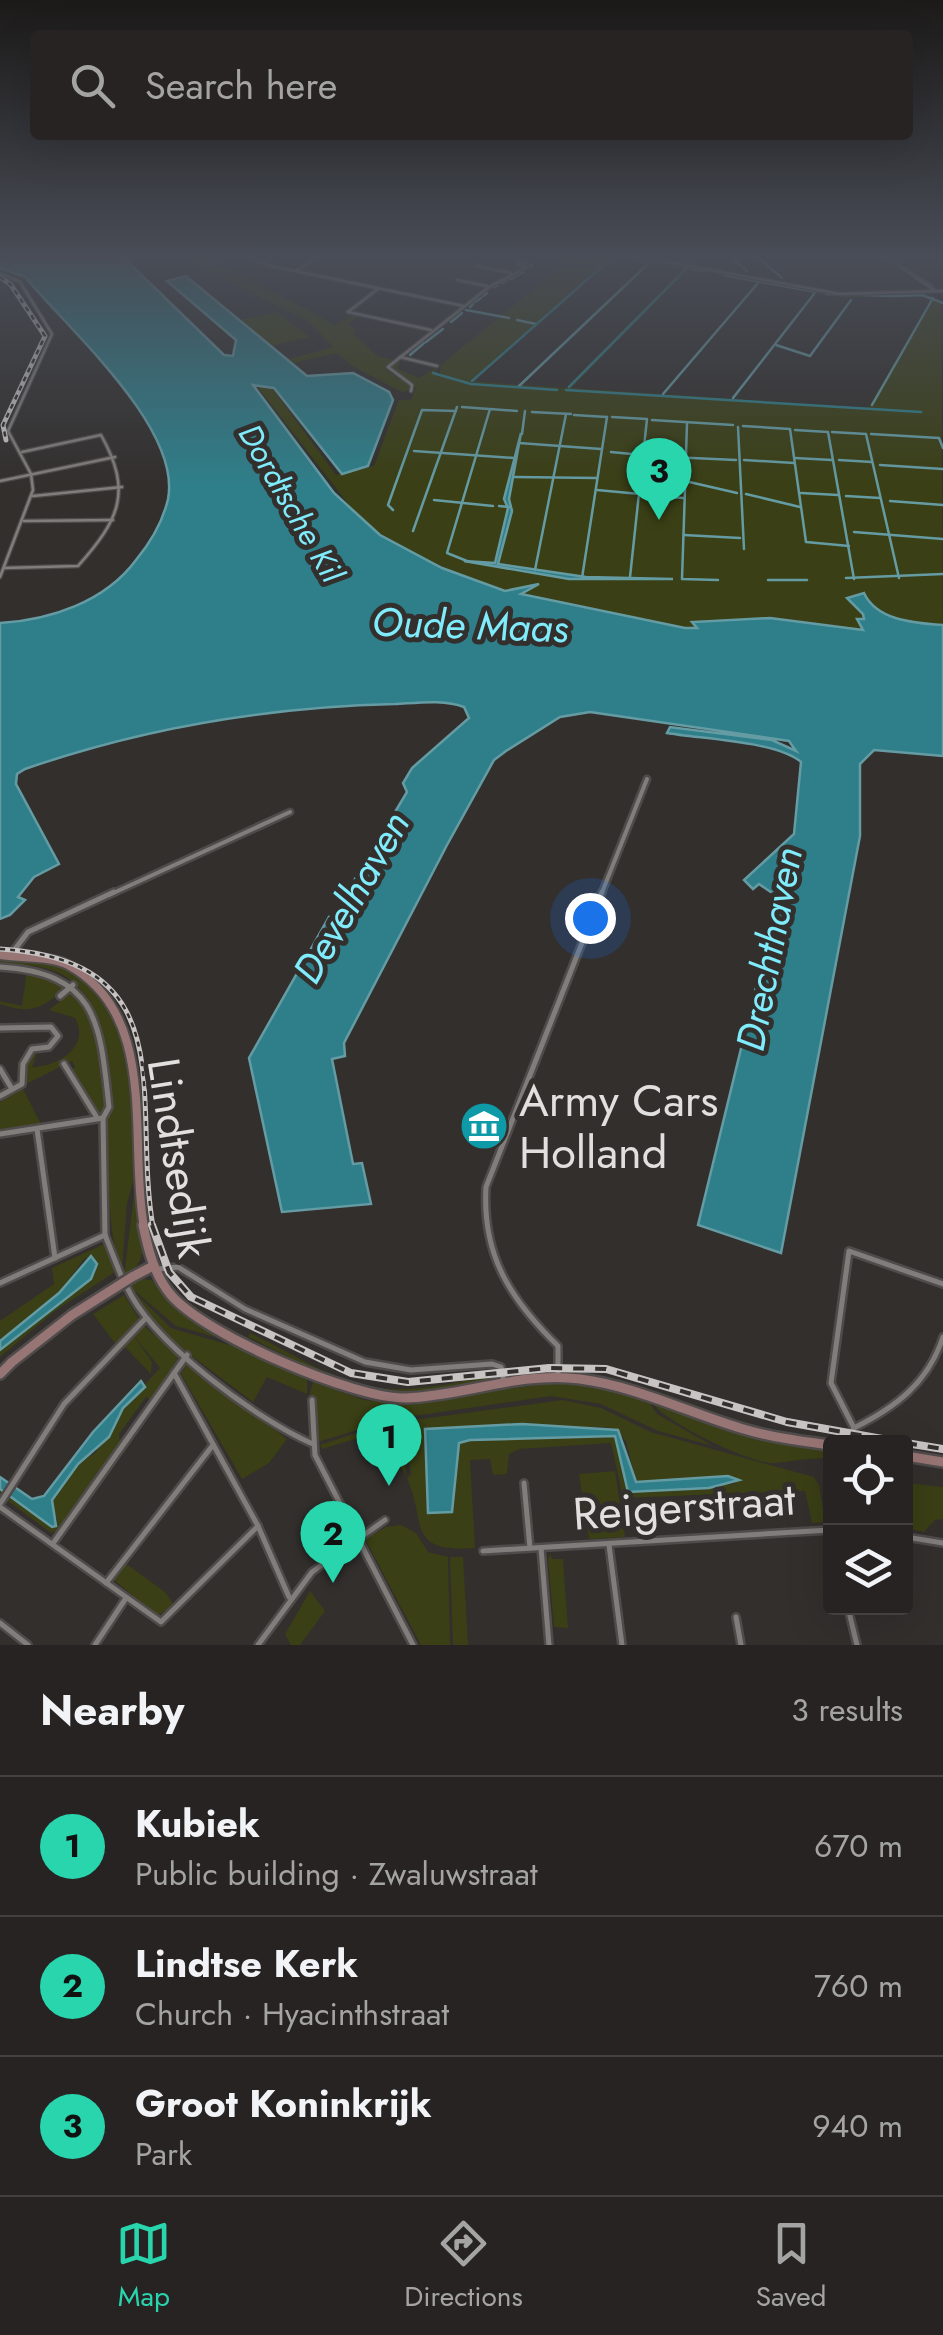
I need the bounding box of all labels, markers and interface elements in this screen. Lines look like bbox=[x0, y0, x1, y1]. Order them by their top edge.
search box bbox=[30, 30, 913, 140]
icon: search bbox=[65, 58, 120, 113]
text: Search here bbox=[145, 58, 337, 113]
water label: Dordtsche Kil bbox=[227, 415, 356, 592]
pin: 3 bbox=[626, 438, 692, 520]
water label: Oude Maas bbox=[371, 593, 570, 657]
water label: Develhaven bbox=[278, 800, 424, 994]
water label: Drechthaven bbox=[721, 842, 817, 1056]
your location bbox=[565, 893, 616, 944]
street label: Lindtsedijk bbox=[131, 1053, 226, 1263]
place label: Army Cars Holland bbox=[519, 1068, 718, 1185]
museum icon: Army Cars Holland bbox=[458, 1100, 510, 1152]
pin: 1 bbox=[356, 1404, 422, 1486]
map controls bbox=[823, 1435, 913, 1615]
button: locate bbox=[823, 1435, 913, 1525]
street label: Reigerstraat bbox=[571, 1466, 798, 1547]
pin: 2 bbox=[300, 1500, 366, 1583]
button: layers bbox=[823, 1525, 913, 1615]
text: Nearby bbox=[40, 1680, 184, 1741]
text: 3 results bbox=[791, 1687, 903, 1733]
text: Kubiek bbox=[135, 1796, 260, 1851]
text: 1 bbox=[64, 1823, 81, 1869]
text: 670 m bbox=[814, 1823, 903, 1869]
text: Public building · Zwaluwstraat bbox=[135, 1851, 538, 1897]
text: Lindtse Kerk bbox=[135, 1936, 358, 1991]
text: 2 bbox=[62, 1963, 83, 2009]
text: 760 m bbox=[814, 1963, 903, 2009]
text: Church · Hyacinthstraat bbox=[135, 1991, 449, 2037]
text: Groot Koninkrijk bbox=[135, 2076, 432, 2131]
text: 3 bbox=[63, 2103, 82, 2149]
text: 940 m bbox=[812, 2103, 903, 2149]
text: Park bbox=[135, 2131, 192, 2177]
tab: Map bbox=[116, 2216, 171, 2317]
tab: Directions bbox=[404, 2216, 523, 2317]
tab: Saved bbox=[756, 2216, 827, 2317]

